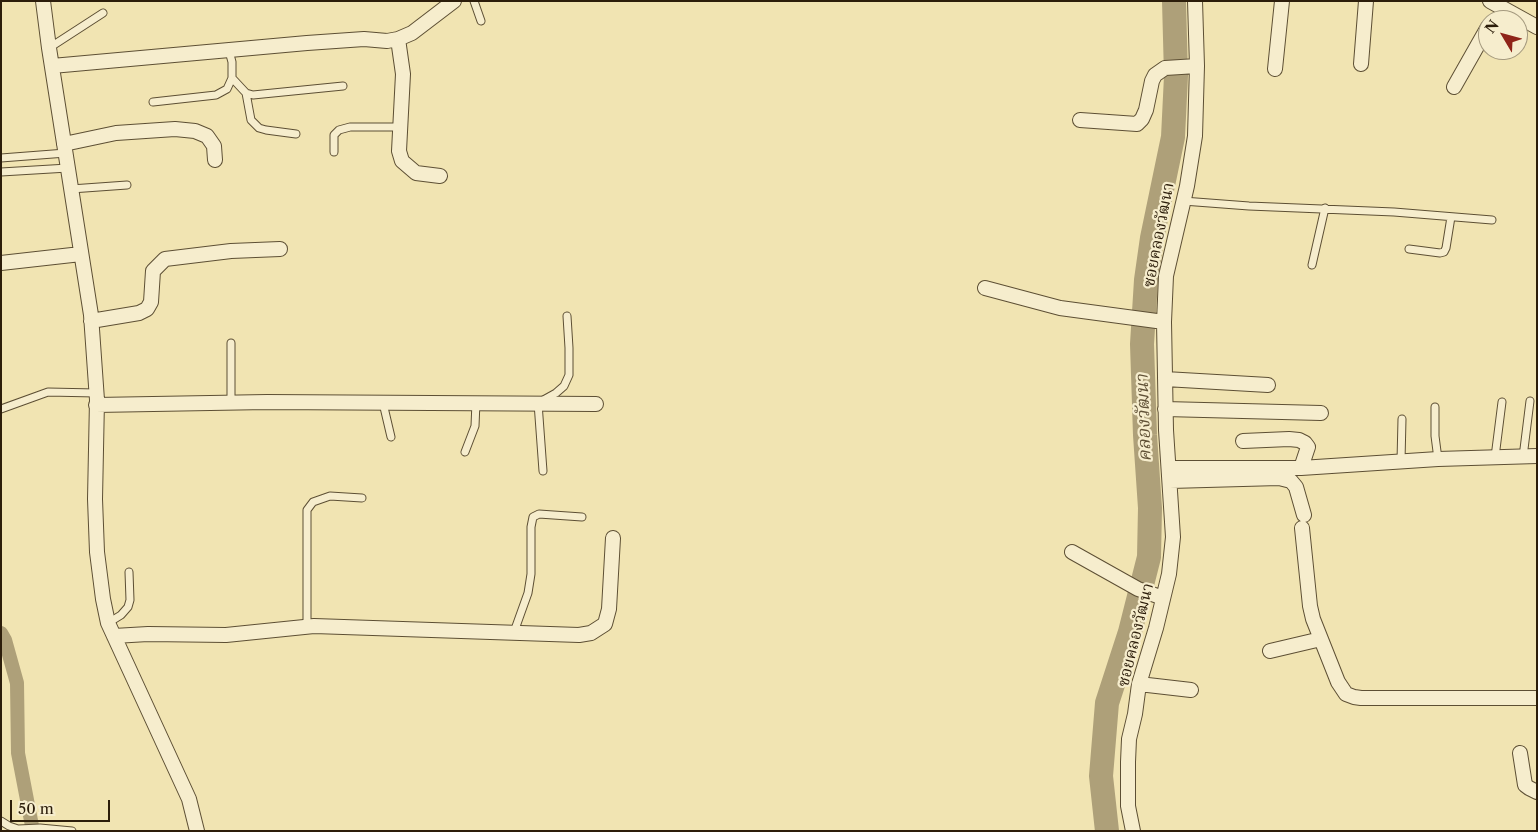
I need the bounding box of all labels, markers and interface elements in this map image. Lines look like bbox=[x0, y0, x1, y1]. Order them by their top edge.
north arrow bbox=[1478, 10, 1528, 60]
text: N bbox=[1481, 16, 1503, 37]
street label: ซอยคลองวัฒนา bbox=[1139, 181, 1179, 289]
water label: คลองวัฒนา bbox=[1132, 374, 1156, 462]
street label: ซอยคลองวัฒนา bbox=[1114, 581, 1158, 689]
scale bar bbox=[12, 790, 112, 822]
text: 50 m bbox=[18, 799, 54, 818]

